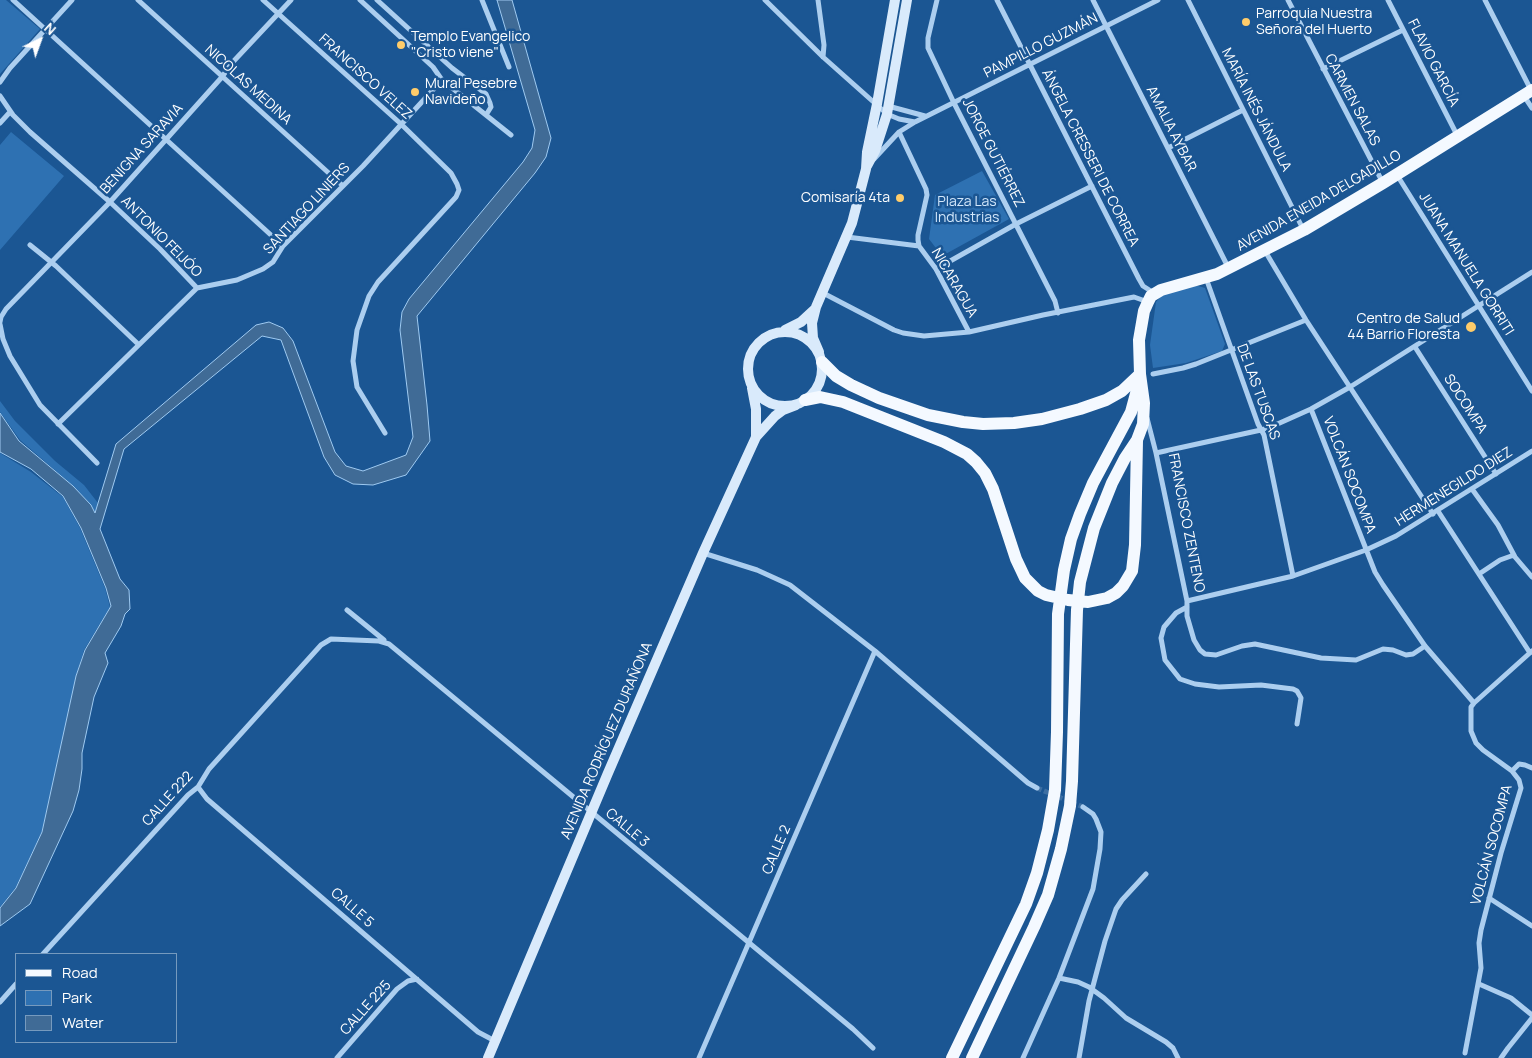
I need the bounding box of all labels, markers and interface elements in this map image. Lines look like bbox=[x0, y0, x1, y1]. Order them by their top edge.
place label: Parroquia Nuestra Señora del Huerto bbox=[1256, 6, 1372, 38]
street label: PAMPILLO GUZMÁN bbox=[981, 10, 1101, 82]
north arrow bbox=[15, 15, 65, 65]
marker: Parroquia Nuestra Señora del Huerto bbox=[1240, 16, 1252, 28]
street label: FLAVIO GARCÍA bbox=[1404, 16, 1462, 110]
text: N bbox=[40, 18, 60, 39]
place label: Templo Evangelico "Cristo viene" bbox=[411, 29, 530, 62]
street label: FRANCISCO VELEZ bbox=[315, 31, 415, 123]
marker: Templo Evangelico "Cristo viene" bbox=[395, 39, 407, 51]
street label: NICOLAS MEDINA bbox=[201, 42, 295, 128]
street label: MARÍA INÉS JÁNDULA bbox=[1218, 46, 1294, 174]
street label: CARMEN SALAS bbox=[1321, 51, 1383, 149]
street label: ÁNGELA CRESSERI DE CORREA bbox=[1038, 67, 1142, 249]
place label: Mural Pesebre Navideño bbox=[425, 76, 517, 108]
street label: AMALIA AYBAR bbox=[1142, 83, 1200, 175]
marker: Mural Pesebre Navideño bbox=[409, 86, 421, 98]
street label: JORGE GUTIÉRREZ bbox=[958, 96, 1028, 210]
street label: BENIGNA SARAVIA bbox=[97, 101, 187, 197]
street label: AVENIDA ENEIDA DELGADILLO bbox=[1234, 147, 1404, 255]
street label: SANTIAGO LINIERS bbox=[260, 160, 354, 258]
street label: JUANA MANUELA GORRITI bbox=[1415, 189, 1517, 339]
place label: Comisaría 4ta bbox=[801, 190, 890, 206]
marker: Comisaría 4ta bbox=[894, 192, 906, 204]
street label: ANTONIO FEIJÓO bbox=[117, 193, 205, 281]
park label: Plaza Las Industrias bbox=[935, 194, 999, 226]
street label: NICARAGUA bbox=[927, 245, 981, 321]
place label: Centro de Salud 44 Barrio Floresta bbox=[1347, 311, 1460, 344]
marker: Centro de Salud 44 Barrio Floresta bbox=[1464, 320, 1478, 334]
street label: DE LAS TUSCAS bbox=[1233, 342, 1283, 442]
street label: SOCOMPA bbox=[1440, 371, 1490, 437]
street label: VOLCÁN SOCOMPA bbox=[1319, 414, 1379, 536]
street label: HERMENEGILDO DIEZ bbox=[1392, 444, 1516, 530]
street label: FRANCISCO ZENTENO bbox=[1164, 452, 1208, 594]
street label: AVENIDA RODRÍGUEZ DURAÑONA bbox=[558, 640, 656, 842]
street label: CALLE 222 bbox=[139, 768, 197, 830]
street label: VOLCÁN SOCOMPA bbox=[1468, 783, 1516, 907]
street label: CALLE 3 bbox=[602, 805, 652, 851]
street label: CALLE 2 bbox=[759, 823, 795, 877]
street label: CALLE 5 bbox=[327, 885, 377, 931]
legend bbox=[15, 953, 178, 1043]
text: Road bbox=[62, 962, 98, 983]
street label: CALLE 225 bbox=[337, 977, 395, 1039]
text: Park bbox=[62, 987, 92, 1008]
text: Water bbox=[62, 1012, 104, 1033]

